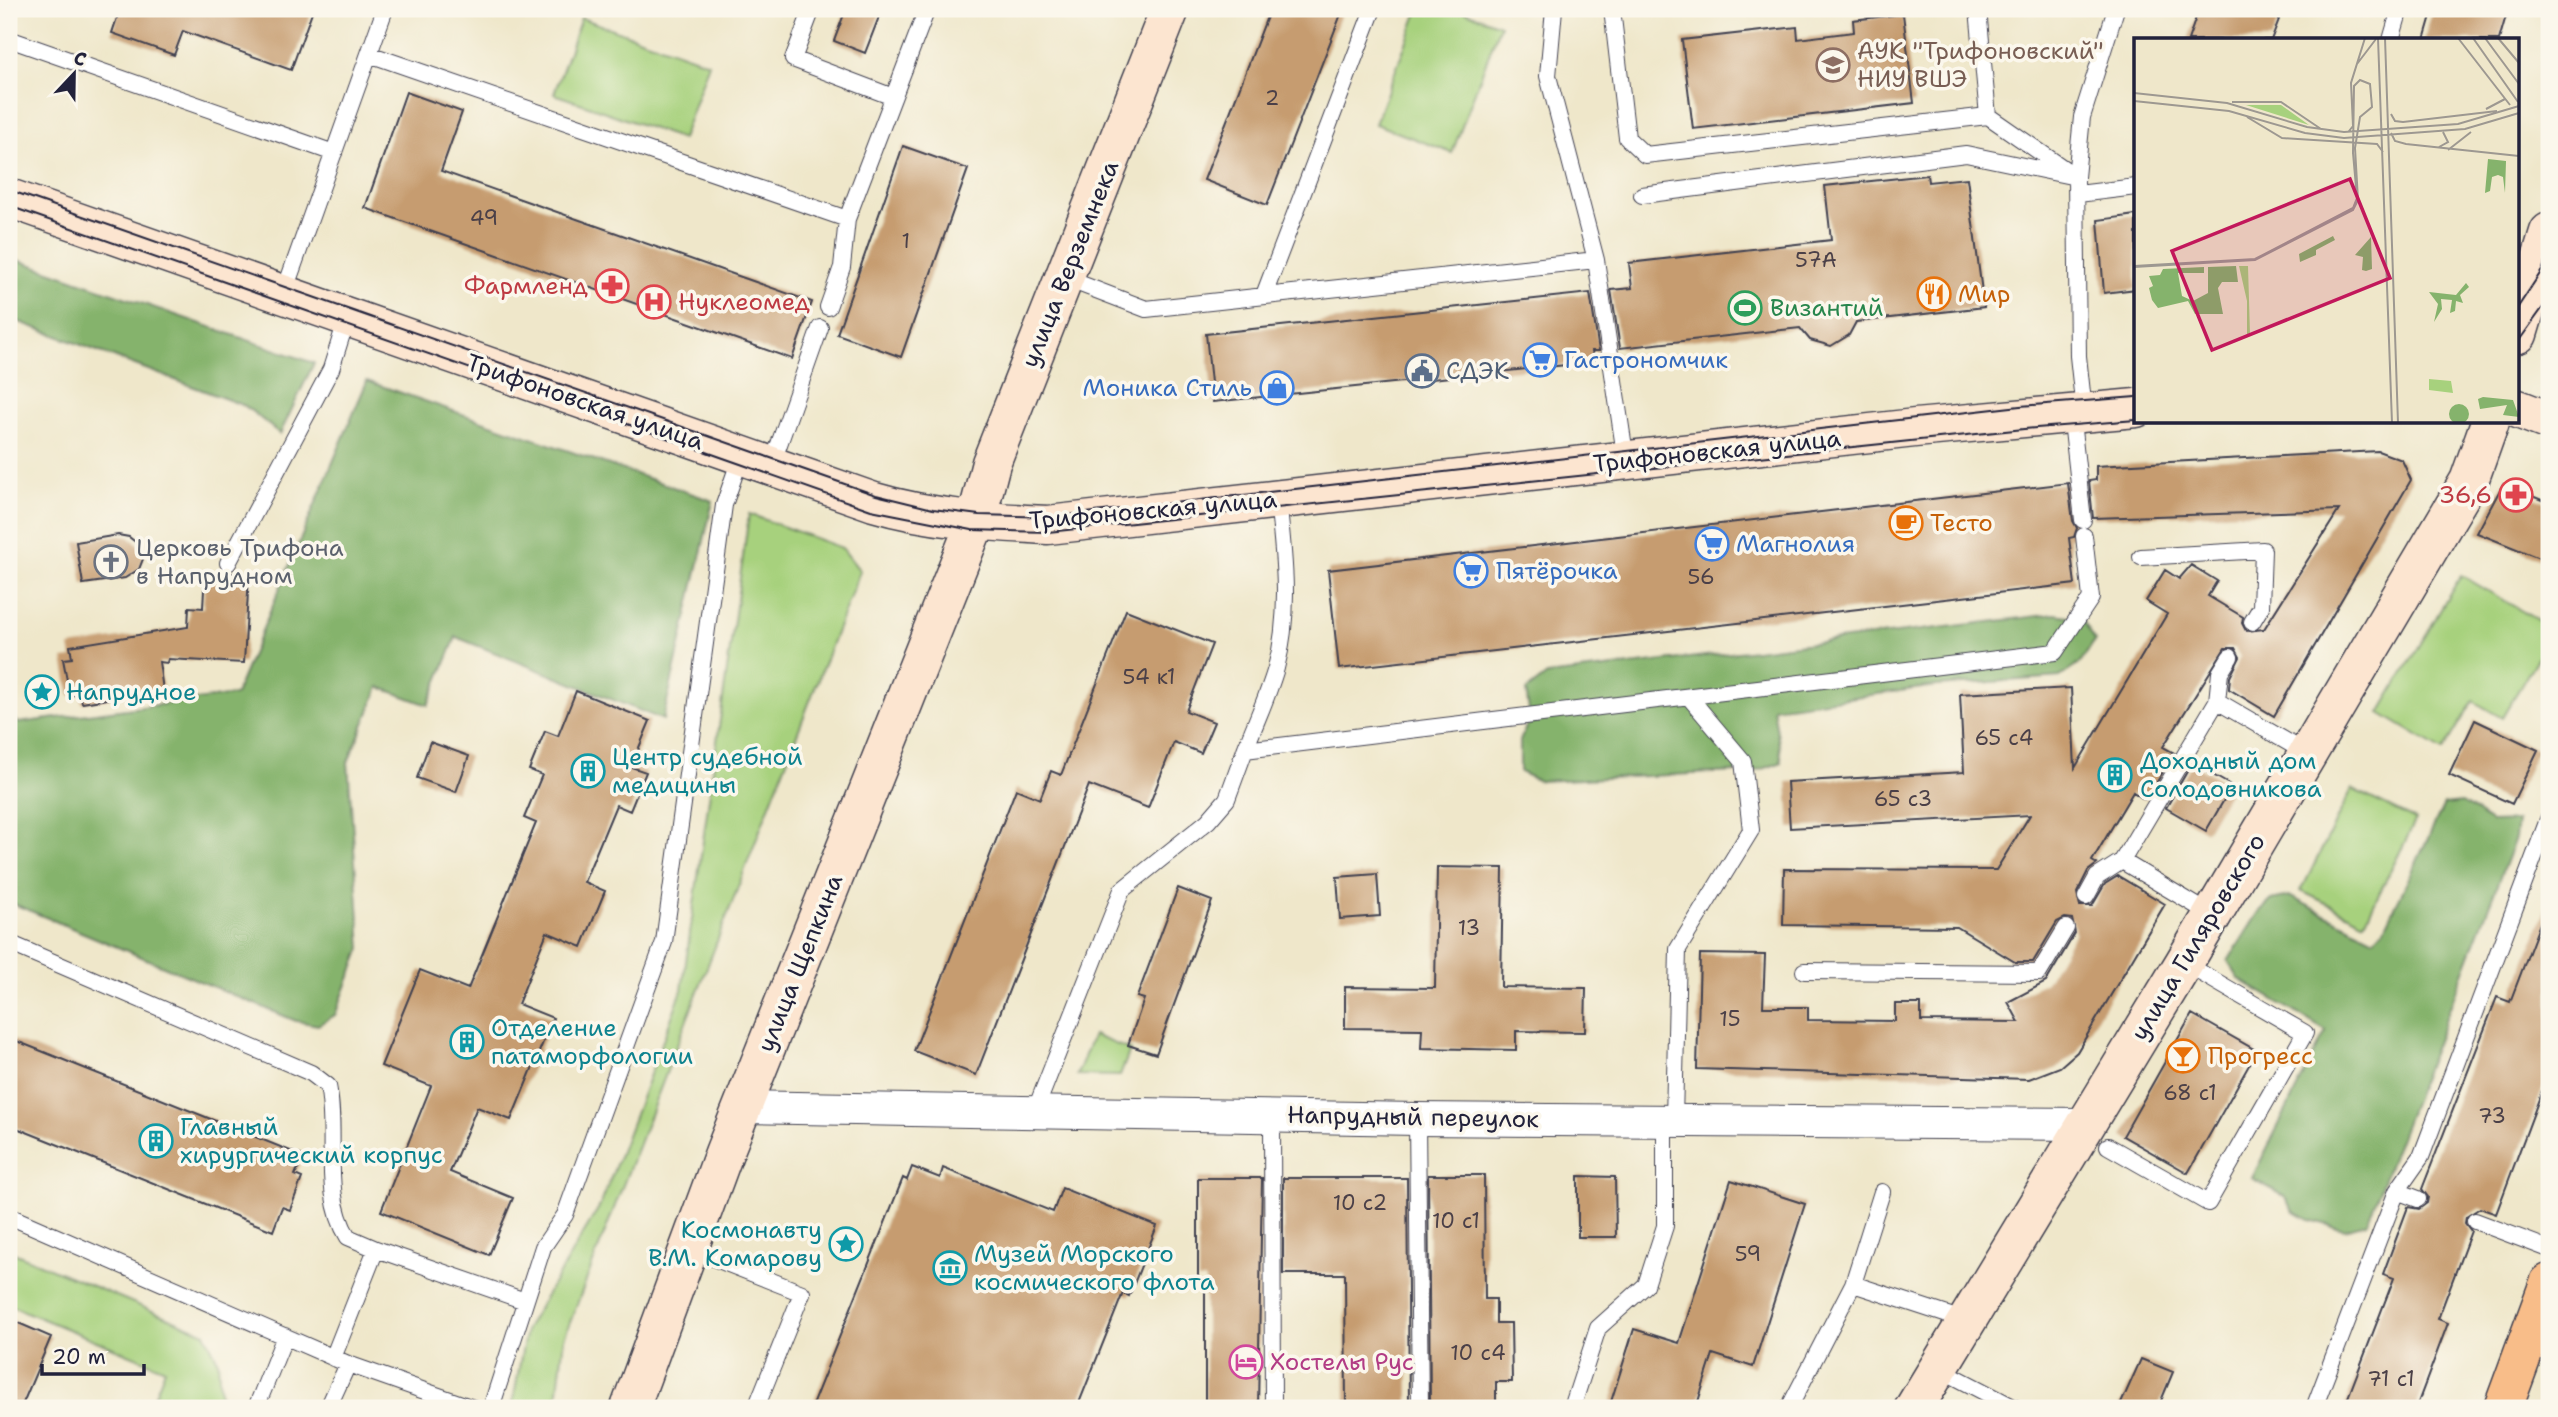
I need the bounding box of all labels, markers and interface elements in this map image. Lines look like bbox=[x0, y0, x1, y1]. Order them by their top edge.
place label: АУК "Трифоновский" НИУ ВШЭ bbox=[1857, 35, 2104, 95]
north arrow bbox=[38, 38, 108, 108]
inset map bbox=[2134, 38, 2520, 424]
text: С bbox=[70, 45, 90, 72]
school or university icon: АУК "Трифоновский" НИУ ВШЭ bbox=[1814, 46, 1852, 84]
house number: 2 bbox=[1265, 84, 1279, 112]
street label: улица Верземнека bbox=[1014, 156, 1126, 372]
house number: 49 bbox=[470, 204, 498, 232]
house number: 1 bbox=[902, 227, 910, 255]
house number: 57А bbox=[1795, 246, 1837, 274]
pharmacy icon: Фармленд bbox=[593, 267, 631, 305]
place label: Фармленд bbox=[464, 270, 588, 302]
restaurant icon: Мир bbox=[1915, 275, 1953, 313]
place label: Мир bbox=[1958, 278, 2010, 310]
hospital icon: Нуклеомед bbox=[635, 283, 673, 321]
place label: Нуклеомед bbox=[678, 286, 810, 318]
sports icon: Византий bbox=[1726, 289, 1764, 327]
place label: Византий bbox=[1770, 292, 1883, 324]
supermarket icon: Гастрономчик bbox=[1521, 341, 1559, 379]
place label: Гастрономчик bbox=[1564, 344, 1728, 376]
street label: Трифоновская улица bbox=[462, 346, 708, 458]
public building icon: СДЭК bbox=[1403, 352, 1441, 390]
place label: СДЭК bbox=[1446, 355, 1510, 387]
shop icon: Моника Стиль bbox=[1258, 369, 1296, 407]
place label: Моника Стиль bbox=[1082, 372, 1252, 404]
street label: Трифоновская улица bbox=[1592, 422, 1842, 480]
pharmacy icon: 36,6 bbox=[2497, 476, 2535, 514]
place label: 36,6 bbox=[2439, 479, 2492, 511]
street label: Трифоновская улица bbox=[1028, 483, 1278, 537]
cafe icon: Тесто bbox=[1887, 504, 1925, 542]
place label: Тесто bbox=[1930, 507, 1993, 539]
supermarket icon: Магнолия bbox=[1693, 525, 1731, 563]
place label: Магнолия bbox=[1736, 528, 1855, 560]
place label: Церковь Трифона в Напрудном bbox=[136, 532, 344, 592]
church icon: Церковь Трифона в Напрудном bbox=[92, 543, 130, 581]
supermarket icon: Пятёрочка bbox=[1452, 552, 1490, 590]
place label: Пятёрочка bbox=[1496, 555, 1618, 587]
house number: 56 bbox=[1687, 563, 1715, 591]
house number: 54 к1 bbox=[1123, 663, 1175, 691]
place icon: Напрудное bbox=[23, 673, 61, 711]
place label: Напрудное bbox=[66, 676, 197, 708]
house number: 65 с4 bbox=[1974, 724, 2034, 752]
place label: Центр судебной медицины bbox=[612, 741, 803, 801]
place label: Доходный дом Солодовникова bbox=[2140, 745, 2322, 805]
building icon: Центр судебной медицины bbox=[569, 752, 607, 790]
building icon: Доходный дом Солодовникова bbox=[2096, 756, 2134, 794]
house number: 65 с3 bbox=[1874, 785, 1932, 813]
street label: улица Гиляровского bbox=[2124, 828, 2272, 1046]
street label: улица Щепкина bbox=[750, 869, 850, 1057]
house number: 13 bbox=[1458, 914, 1480, 942]
house number: 15 bbox=[1719, 1005, 1741, 1033]
place label: Отделение патаморфологии bbox=[491, 1012, 693, 1072]
building icon: Отделение патаморфологии bbox=[448, 1023, 486, 1061]
bar icon: Прогресс bbox=[2164, 1037, 2202, 1075]
place label: Прогресс bbox=[2208, 1040, 2313, 1072]
house number: 68 с1 bbox=[2163, 1079, 2217, 1107]
street label: Напрудный переулок bbox=[1287, 1099, 1539, 1135]
house number: 73 bbox=[2478, 1102, 2506, 1130]
place label: Главный хирургический корпус bbox=[180, 1111, 443, 1171]
building icon: Главный хирургический корпус bbox=[137, 1122, 175, 1160]
house number: 10 с2 bbox=[1333, 1189, 1387, 1217]
house number: 10 с1 bbox=[1432, 1207, 1480, 1235]
place label: Космонавту В.М. Комарову bbox=[648, 1214, 822, 1274]
place icon: Космонавту В.М. Комарову bbox=[827, 1225, 865, 1263]
place label: Музей Морского космического флота bbox=[974, 1238, 1215, 1298]
house number: 59 bbox=[1735, 1240, 1761, 1268]
museum icon: Музей Морского космического флота bbox=[931, 1249, 969, 1287]
scale bar bbox=[42, 1333, 144, 1377]
house number: 10 с4 bbox=[1450, 1339, 1506, 1367]
text: 20 m bbox=[52, 1343, 106, 1371]
hotel icon: Хостелы Рус bbox=[1227, 1343, 1265, 1381]
place label: Хостелы Рус bbox=[1270, 1346, 1414, 1378]
house number: 71 с1 bbox=[2367, 1365, 2415, 1393]

